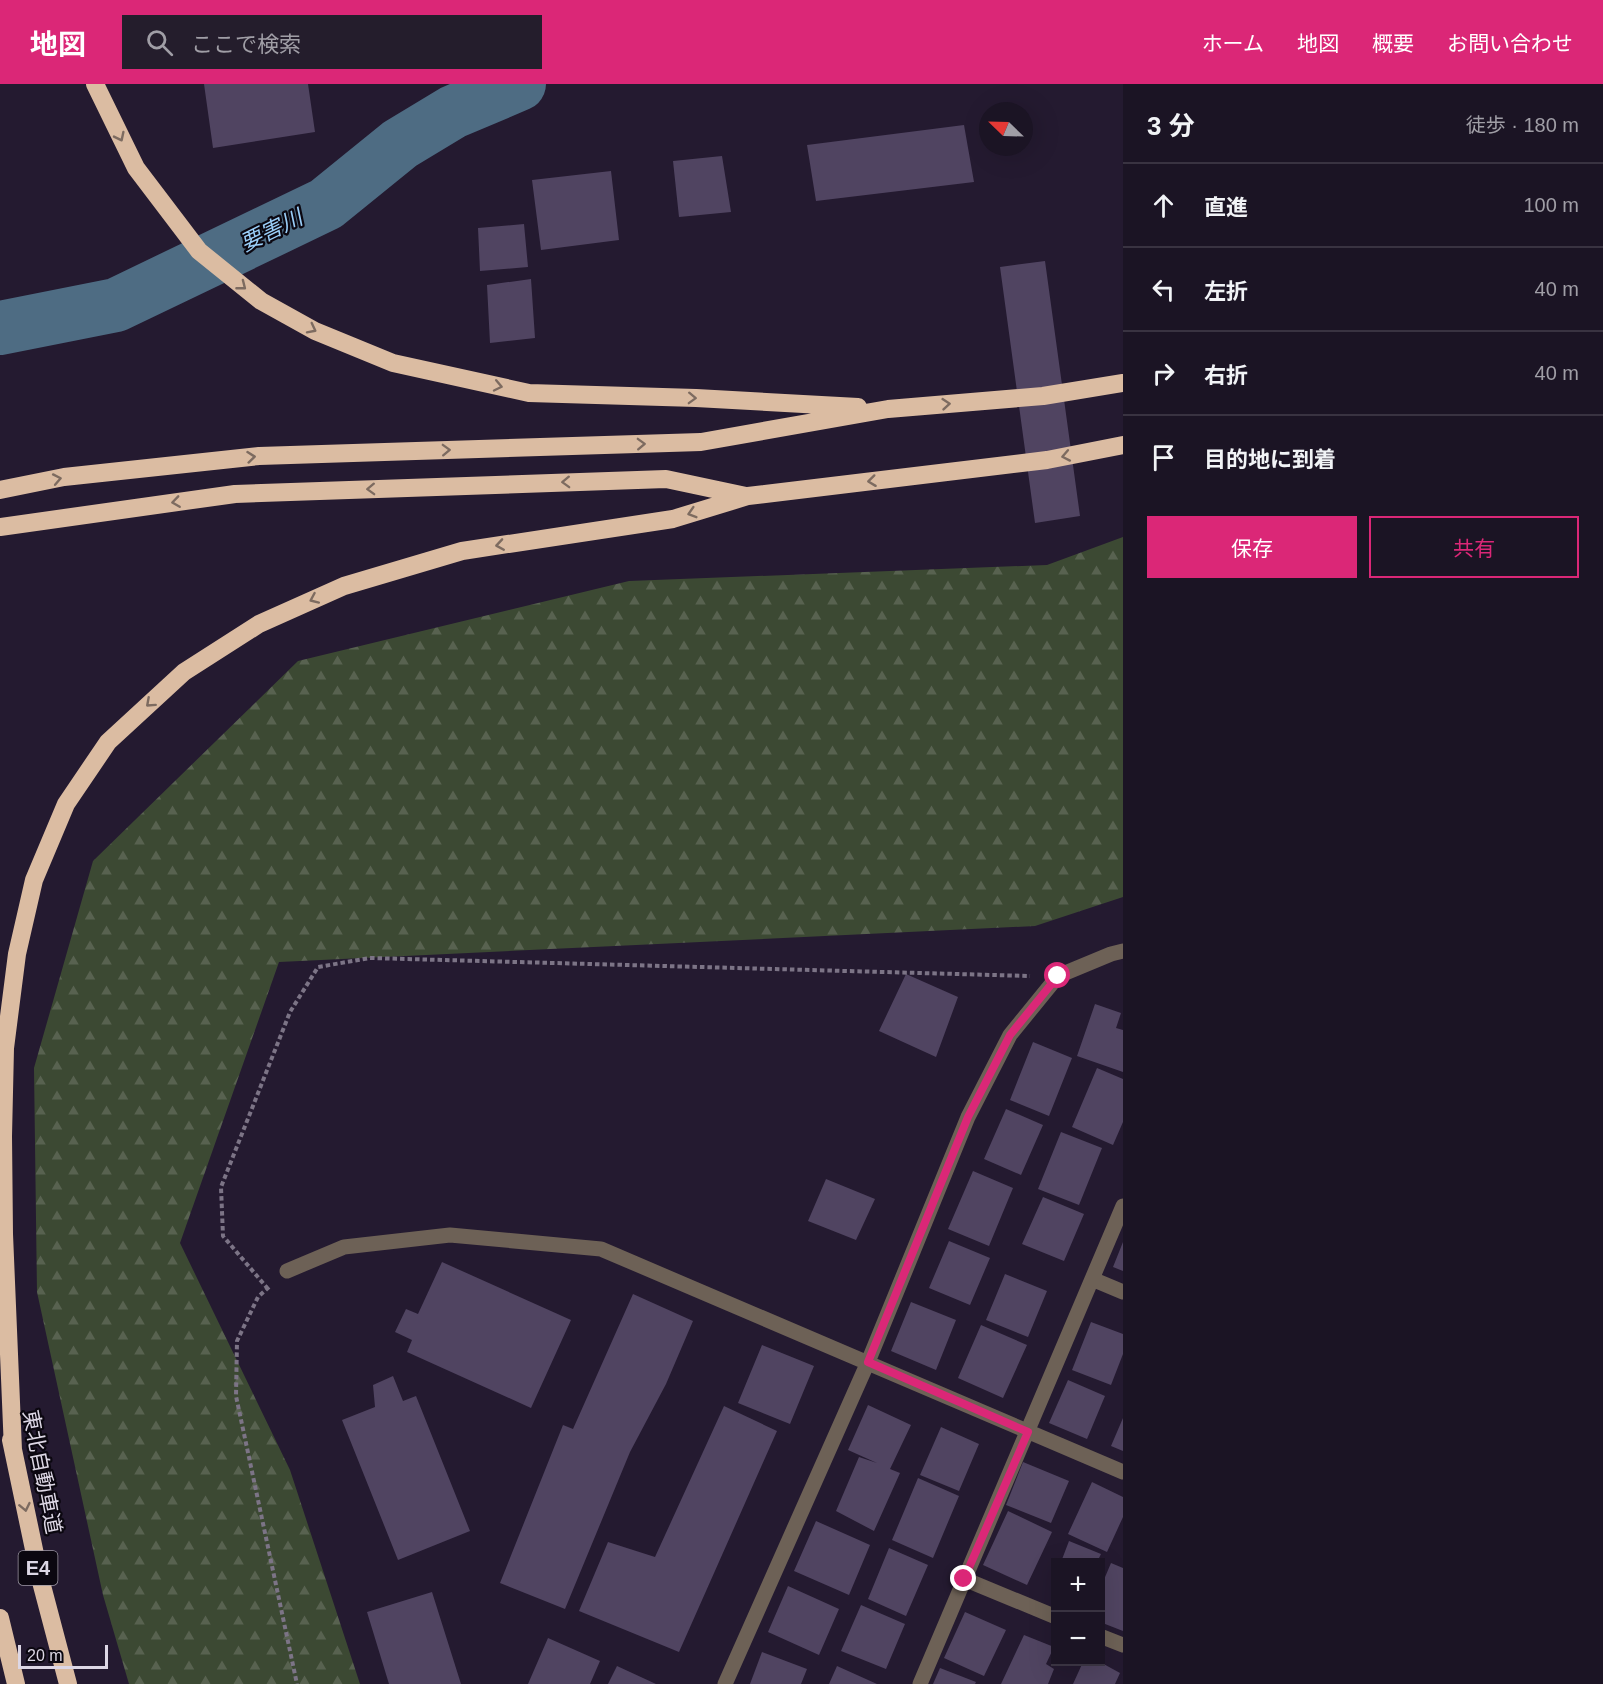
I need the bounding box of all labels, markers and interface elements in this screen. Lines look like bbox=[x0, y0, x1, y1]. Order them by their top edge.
search box bbox=[122, 15, 542, 69]
icon: search bbox=[143, 26, 176, 59]
text: 地図 bbox=[30, 29, 86, 60]
text: ここで検索 bbox=[191, 32, 301, 57]
text: ホーム bbox=[1202, 32, 1264, 55]
text: 地図 bbox=[1297, 32, 1339, 55]
text: 概要 bbox=[1372, 32, 1414, 55]
text: お問い合わせ bbox=[1447, 32, 1573, 55]
north arrow bbox=[979, 102, 1033, 156]
text: 3 分 bbox=[1147, 111, 1195, 141]
text: 徒歩 · 180 m bbox=[1466, 114, 1579, 136]
one-way arrow bbox=[113, 130, 125, 141]
icon: ahead bbox=[1147, 189, 1180, 222]
text: 100 m bbox=[1523, 194, 1579, 216]
text: 直進 bbox=[1204, 195, 1248, 220]
water label: 要害川 bbox=[236, 204, 308, 256]
icon: left bbox=[1147, 273, 1180, 306]
one-way arrow bbox=[236, 278, 247, 289]
text: 40 m bbox=[1535, 278, 1579, 300]
text: 左折 bbox=[1204, 279, 1248, 304]
one-way arrow bbox=[306, 322, 317, 333]
icon: right bbox=[1147, 357, 1180, 390]
text: 40 m bbox=[1535, 362, 1579, 384]
text: 右折 bbox=[1204, 363, 1248, 388]
one-way arrow bbox=[493, 379, 503, 392]
one-way arrow bbox=[688, 391, 697, 404]
one-way arrow bbox=[942, 398, 951, 411]
one-way arrow bbox=[636, 438, 645, 451]
icon: arrive bbox=[1147, 441, 1180, 474]
one-way arrow bbox=[441, 444, 450, 456]
text: 目的地に到着 bbox=[1204, 447, 1336, 472]
one-way arrow bbox=[1061, 449, 1071, 462]
one-way arrow bbox=[246, 451, 256, 464]
one-way arrow bbox=[52, 473, 62, 486]
one-way arrow bbox=[868, 474, 877, 487]
one-way arrow bbox=[561, 476, 570, 489]
one-way arrow bbox=[366, 483, 375, 495]
one-way arrow bbox=[172, 495, 181, 508]
one-way arrow bbox=[687, 506, 698, 518]
button: 保存 bbox=[1147, 516, 1357, 578]
button: 共有 bbox=[1369, 516, 1579, 578]
one-way arrow bbox=[495, 538, 505, 550]
one-way arrow bbox=[309, 592, 320, 604]
one-way arrow bbox=[146, 696, 157, 707]
route start bbox=[1044, 962, 1070, 988]
street label: 東北自動車道 bbox=[19, 1408, 66, 1536]
one-way arrow bbox=[18, 1502, 31, 1512]
road number: E4 bbox=[18, 1551, 57, 1585]
map controls bbox=[1051, 1558, 1105, 1666]
button: + bbox=[1051, 1558, 1105, 1612]
route end bbox=[950, 1565, 976, 1591]
button: − bbox=[1051, 1612, 1105, 1666]
scale bar bbox=[18, 1642, 108, 1670]
text: 20 m bbox=[27, 1647, 63, 1664]

